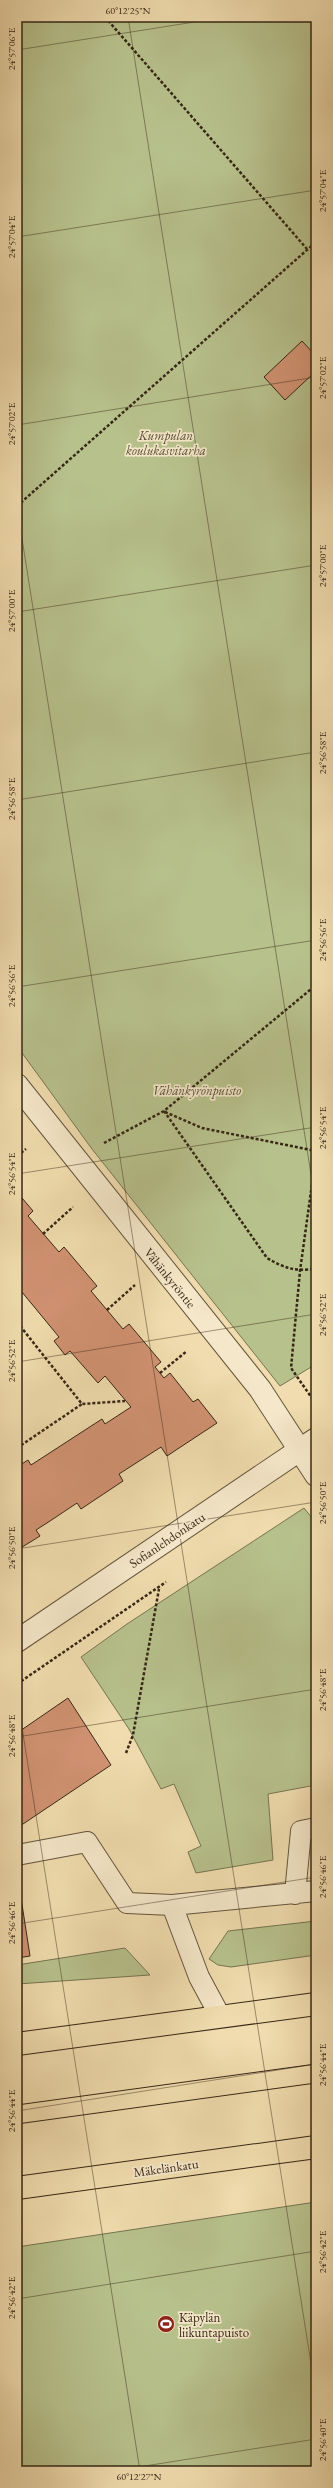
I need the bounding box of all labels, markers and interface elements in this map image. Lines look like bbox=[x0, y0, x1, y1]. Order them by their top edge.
text: 60°12'25"N bbox=[106, 4, 151, 17]
text: 24°57'06"E bbox=[5, 27, 18, 70]
text: 24°57'04"E bbox=[316, 169, 329, 212]
text: 24°57'04"E bbox=[5, 215, 18, 258]
text: 24°57'02"E bbox=[316, 356, 329, 399]
text: 24°57'02"E bbox=[5, 402, 18, 445]
park label: Kumpulan koulukasvitarha bbox=[126, 427, 206, 459]
text: 24°57'00"E bbox=[316, 544, 329, 587]
text: 24°57'00"E bbox=[5, 589, 18, 632]
text: 24°56'58"E bbox=[316, 731, 329, 774]
text: 24°56'58"E bbox=[5, 777, 18, 820]
text: 24°56'56"E bbox=[316, 918, 329, 961]
text: 24°56'56"E bbox=[5, 964, 18, 1007]
park label: Vähänkyrönpuisto bbox=[153, 1082, 241, 1099]
text: 24°56'54"E bbox=[316, 1106, 329, 1149]
text: 24°56'54"E bbox=[5, 1152, 18, 1195]
street label: Vähänkyröntie bbox=[140, 1244, 200, 1312]
text: 24°56'52"E bbox=[316, 1293, 329, 1336]
text: 24°56'52"E bbox=[5, 1339, 18, 1382]
text: 24°56'50"E bbox=[316, 1481, 329, 1524]
street label: Sofianlehdonkatu bbox=[126, 1508, 208, 1572]
text: 24°56'50"E bbox=[5, 1526, 18, 1569]
text: 24°56'48"E bbox=[316, 1668, 329, 1711]
text: 24°56'48"E bbox=[5, 1714, 18, 1757]
text: 24°56'46"E bbox=[316, 1855, 329, 1898]
text: 24°56'46"E bbox=[5, 1901, 18, 1944]
text: 24°56'44"E bbox=[316, 2043, 329, 2086]
text: 24°56'44"E bbox=[5, 2089, 18, 2132]
street label: Mäkelänkatu bbox=[133, 2155, 200, 2181]
text: 24°56'42"E bbox=[316, 2230, 329, 2273]
text: 24°56'42"E bbox=[5, 2276, 18, 2319]
place label: Käpylän liikuntapuisto bbox=[179, 2309, 249, 2341]
sports icon: Käpylän liikuntapuisto bbox=[156, 2314, 176, 2334]
text: 24°56'40"E bbox=[316, 2418, 329, 2461]
text: 60°12'27"N bbox=[117, 2470, 162, 2483]

